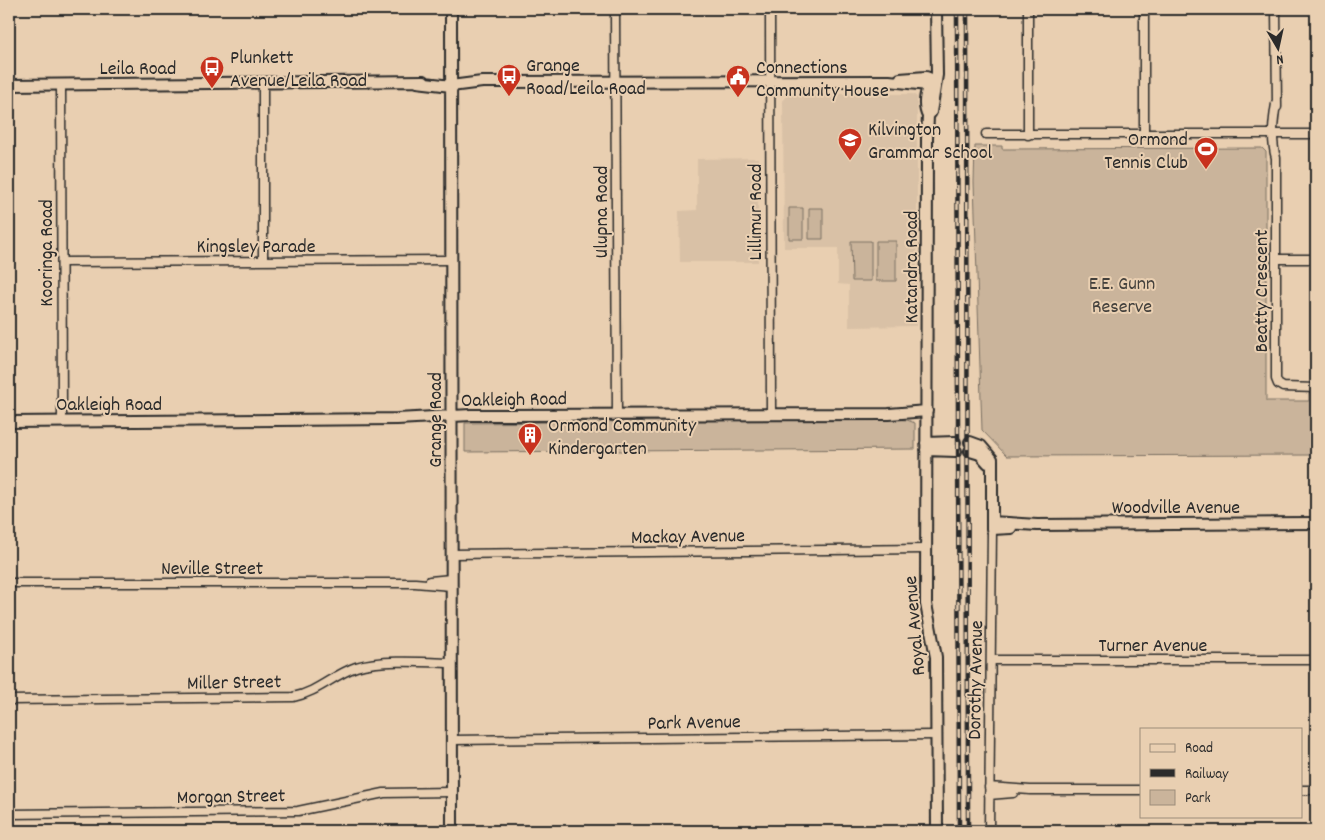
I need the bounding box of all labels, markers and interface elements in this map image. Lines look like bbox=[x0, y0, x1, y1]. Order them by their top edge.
north arrow bbox=[1252, 22, 1302, 72]
place label: Plunkett Avenue/Leila Road bbox=[230, 45, 367, 96]
text: N bbox=[1275, 48, 1285, 69]
place label: Grange Road/Leila Road bbox=[526, 53, 646, 104]
bus stop icon: Plunkett Avenue/Leila Road bbox=[199, 55, 225, 89]
place label: Connections Community House bbox=[756, 55, 889, 106]
street label: Leila Road bbox=[100, 56, 176, 84]
bus stop icon: Grange Road/Leila Road bbox=[496, 63, 522, 97]
public building icon: Connections Community House bbox=[725, 64, 751, 98]
place label: Kilvington Grammar School bbox=[868, 117, 993, 168]
school or university icon: Kilvington Grammar School bbox=[837, 127, 863, 161]
place label: Ormond Tennis Club bbox=[1104, 127, 1188, 178]
sports icon: Ormond Tennis Club bbox=[1193, 136, 1219, 170]
street label: Lillimur Road bbox=[743, 164, 771, 260]
street label: Ulupna Road bbox=[589, 166, 617, 258]
street label: Kooringa Road bbox=[34, 199, 62, 307]
street label: Katandra Road bbox=[899, 211, 927, 323]
street label: Beatty Crescent bbox=[1249, 229, 1277, 353]
street label: Kingsley Parade bbox=[197, 234, 316, 262]
park label: E.E. Gunn Reserve bbox=[1089, 271, 1155, 322]
street label: Grange Road bbox=[423, 372, 451, 468]
street label: Oakleigh Road bbox=[461, 386, 567, 416]
street label: Oakleigh Road bbox=[56, 392, 162, 420]
place label: Ormond Community Kindergarten bbox=[548, 413, 697, 464]
building icon: Ormond Community Kindergarten bbox=[517, 422, 543, 456]
street label: Woodville Avenue bbox=[1112, 495, 1240, 523]
street label: Mackay Avenue bbox=[631, 523, 746, 553]
street label: Neville Street bbox=[161, 556, 263, 584]
street label: Royal Avenue bbox=[898, 574, 934, 677]
street label: Dorothy Avenue bbox=[962, 620, 992, 740]
street label: Turner Avenue bbox=[1099, 633, 1208, 661]
street label: Miller Street bbox=[187, 669, 281, 699]
street label: Park Avenue bbox=[647, 709, 741, 739]
legend bbox=[1140, 728, 1302, 818]
text: Road bbox=[1185, 738, 1213, 760]
text: Railway bbox=[1185, 764, 1229, 786]
street label: Morgan Street bbox=[177, 783, 286, 813]
text: Park bbox=[1185, 788, 1211, 810]

